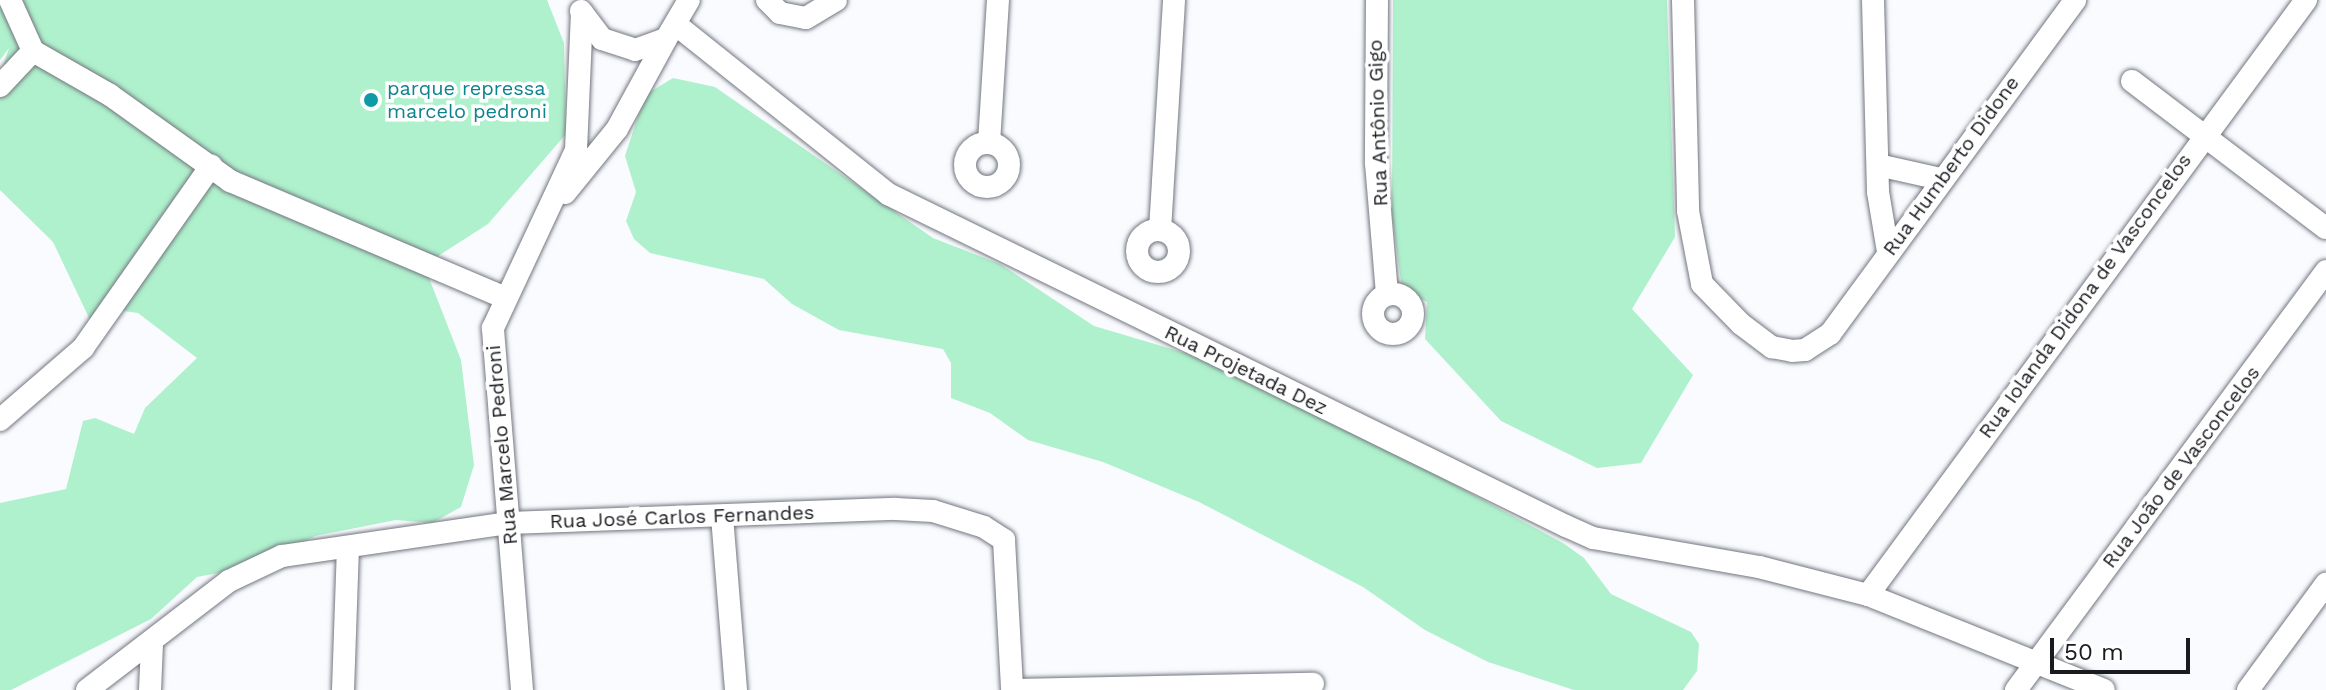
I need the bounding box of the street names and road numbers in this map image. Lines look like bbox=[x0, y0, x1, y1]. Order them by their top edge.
street label: Rua Antônio Gigo bbox=[1363, 38, 1393, 208]
street label: Rua Humberto Didone bbox=[1878, 71, 2024, 261]
street label: Rua Iolanda Didona de Vasconcelos bbox=[1973, 148, 2197, 444]
street label: Rua Projetada Dez bbox=[1160, 320, 1332, 420]
street label: Rua Marcelo Pedroni bbox=[481, 344, 523, 546]
street label: Rua João de Vasconcelos bbox=[2097, 361, 2265, 573]
street label: Rua José Carlos Fernandes bbox=[549, 500, 815, 534]

